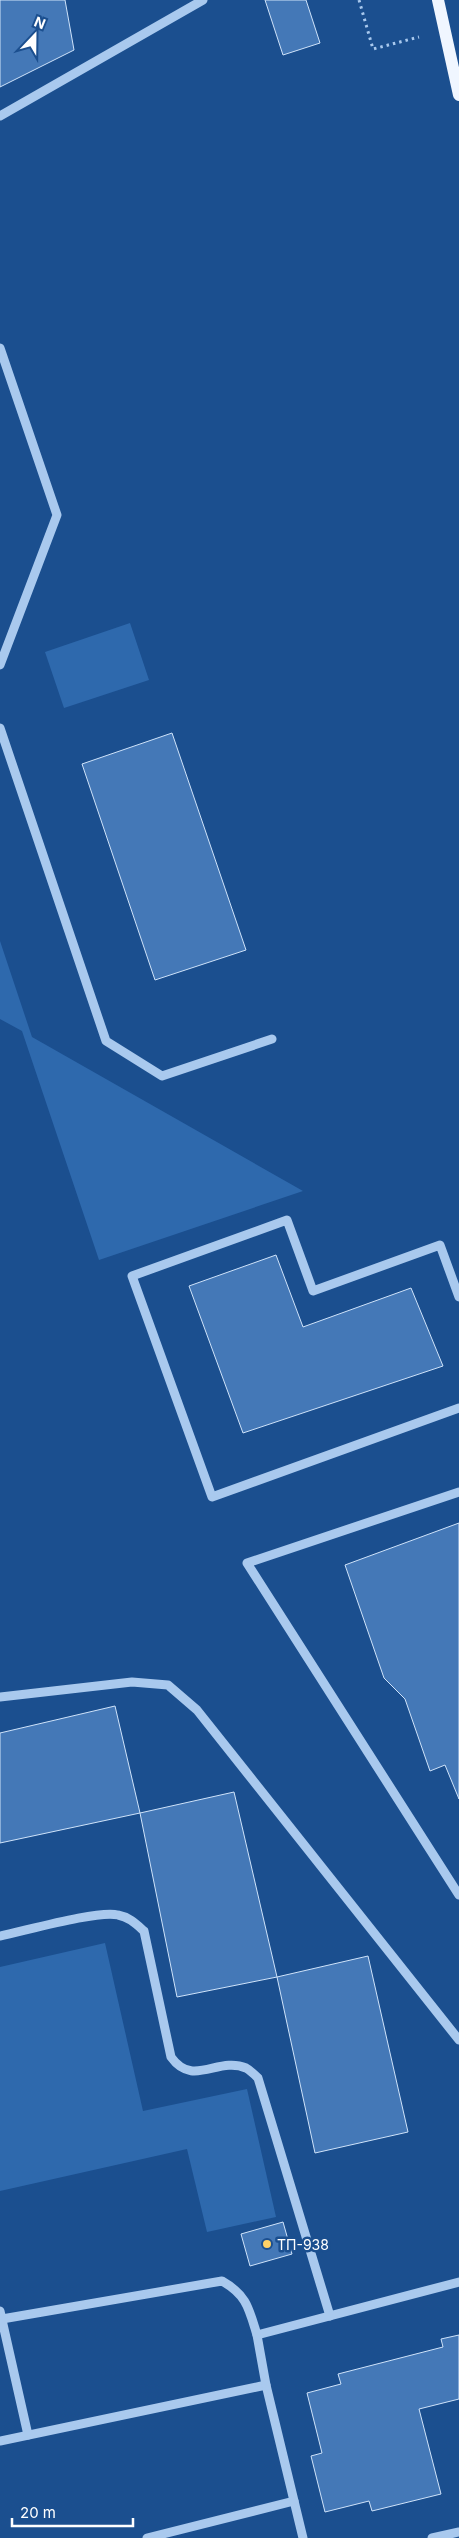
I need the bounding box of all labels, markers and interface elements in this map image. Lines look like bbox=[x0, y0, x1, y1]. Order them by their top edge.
north arrow bbox=[10, 10, 60, 60]
text: N bbox=[32, 13, 48, 32]
place label: ТП-938 bbox=[277, 2236, 329, 2253]
marker: ТП-938 bbox=[261, 2238, 273, 2250]
scale bar bbox=[12, 2496, 134, 2528]
text: 20 m bbox=[20, 2503, 56, 2522]

